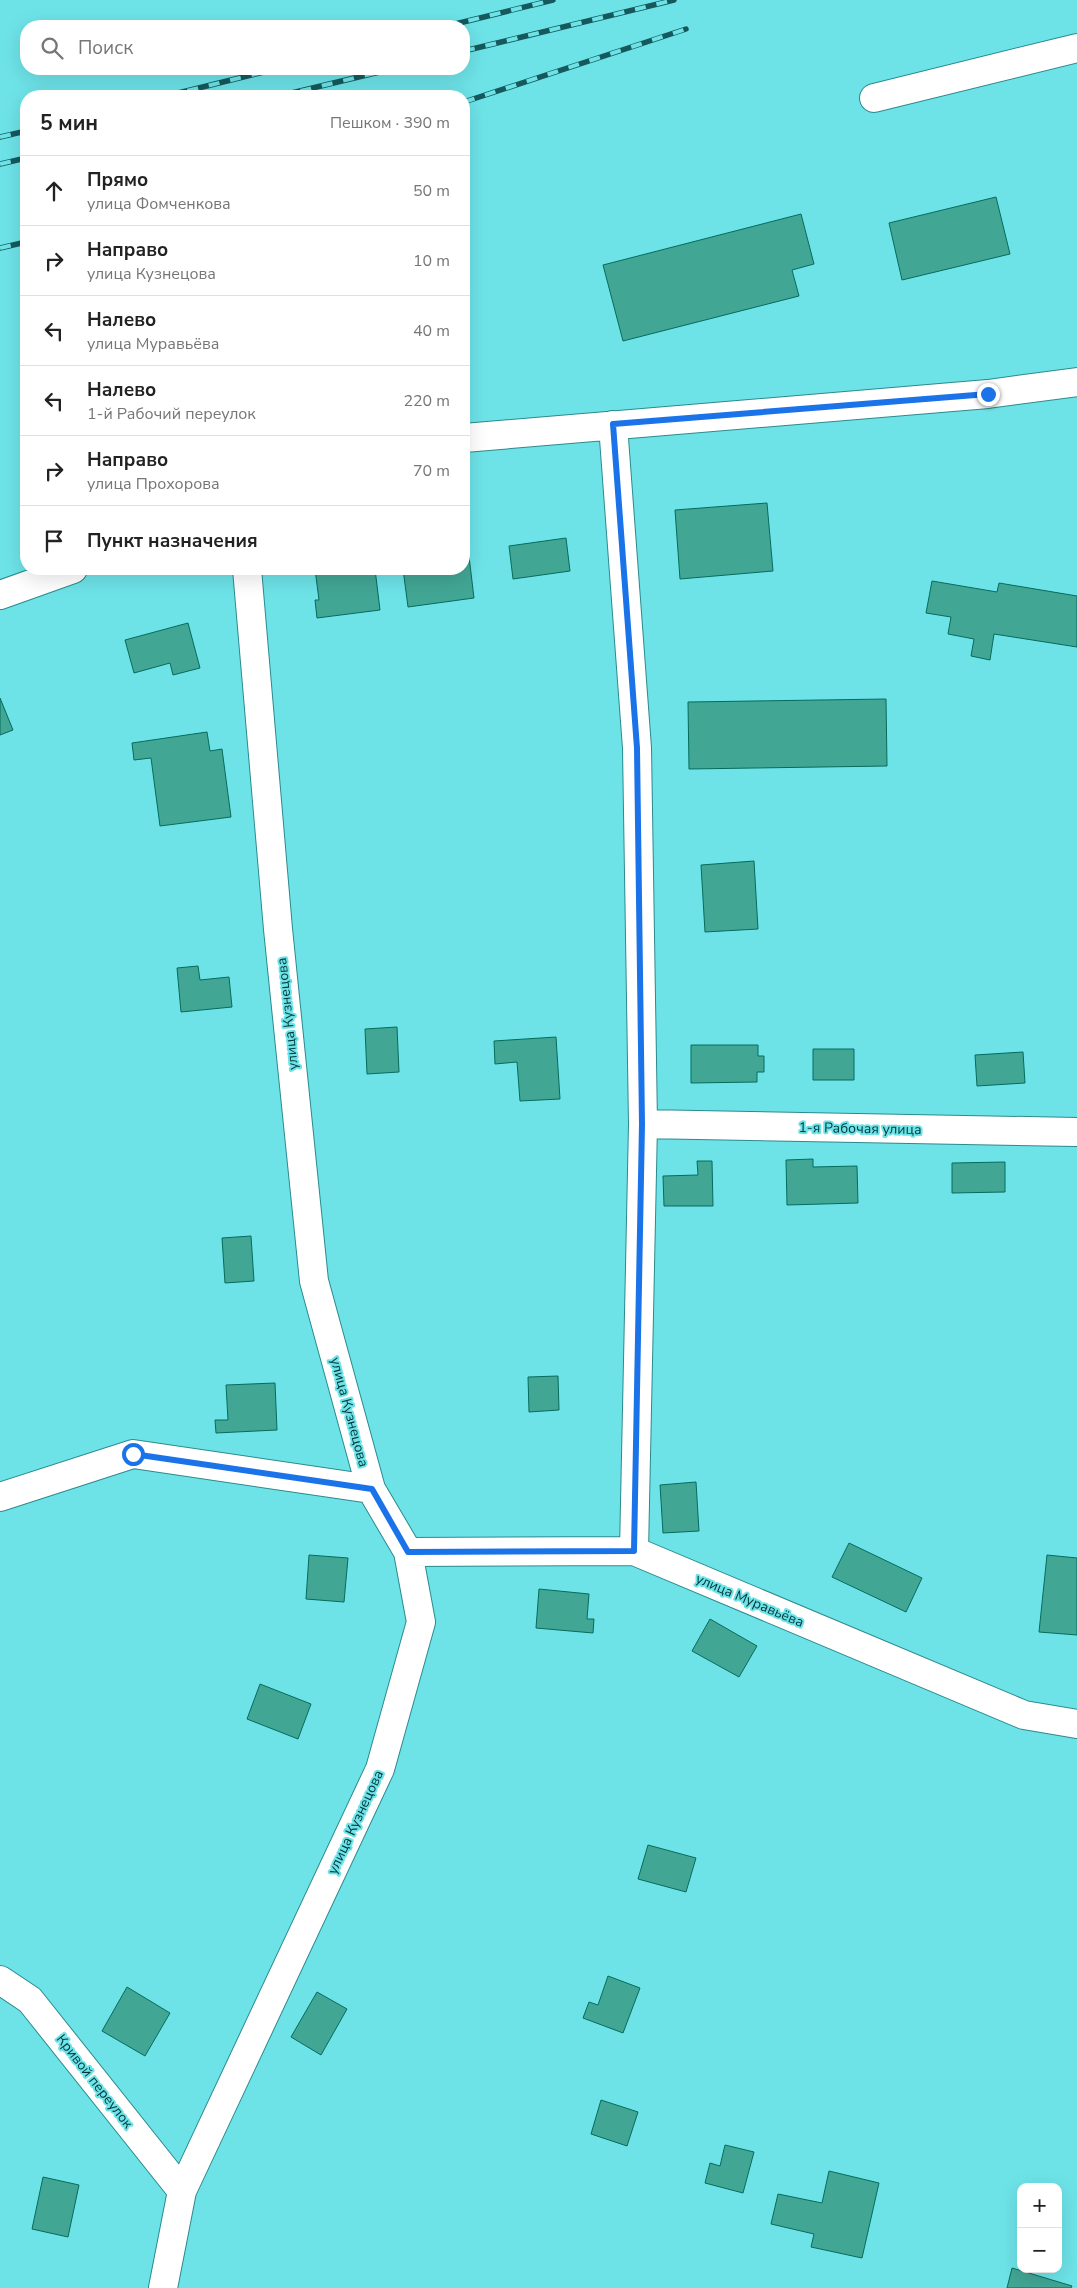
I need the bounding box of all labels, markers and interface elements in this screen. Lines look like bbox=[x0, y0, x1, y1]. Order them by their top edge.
search box bbox=[20, 20, 470, 75]
icon: search bbox=[38, 34, 66, 62]
text: Поиск bbox=[78, 35, 133, 61]
text: 5 мин bbox=[40, 109, 98, 137]
text: Пешком · 390 m bbox=[330, 112, 450, 134]
text: Прямо bbox=[87, 167, 148, 193]
icon: ahead bbox=[40, 177, 68, 205]
text: 50 m bbox=[413, 180, 450, 202]
text: улица Фомченкова bbox=[87, 193, 231, 215]
text: Направо bbox=[87, 237, 168, 263]
icon: right bbox=[40, 247, 68, 275]
text: 10 m bbox=[413, 250, 450, 272]
text: улица Кузнецова bbox=[87, 263, 216, 285]
text: Налево bbox=[87, 307, 156, 333]
icon: left bbox=[40, 317, 68, 345]
text: 40 m bbox=[413, 320, 450, 342]
text: улица Муравьёва bbox=[87, 333, 219, 355]
text: Налево bbox=[87, 377, 156, 403]
route end bbox=[977, 383, 1000, 406]
icon: left bbox=[40, 387, 68, 415]
text: 220 m bbox=[403, 390, 450, 412]
text: 1-й Рабочий переулок bbox=[87, 403, 256, 425]
text: Направо bbox=[87, 447, 168, 473]
icon: right bbox=[40, 457, 68, 485]
text: 70 m bbox=[413, 460, 450, 482]
text: улица Прохорова bbox=[87, 473, 220, 495]
icon: arrive bbox=[40, 527, 68, 555]
text: Пункт назначения bbox=[87, 528, 258, 554]
street label: улица Кузнецова bbox=[272, 957, 303, 1071]
street label: 1-я Рабочая улица bbox=[798, 1118, 922, 1139]
street label: улица Кузнецова bbox=[326, 1355, 373, 1469]
route start bbox=[122, 1443, 145, 1466]
street label: улица Муравьёва bbox=[693, 1569, 807, 1632]
street label: улица Кузнецова bbox=[323, 1767, 388, 1877]
street label: Кривой переулок bbox=[52, 2030, 138, 2133]
map controls bbox=[1017, 2183, 1062, 2273]
button: + bbox=[1017, 2183, 1062, 2228]
button: − bbox=[1017, 2228, 1062, 2273]

